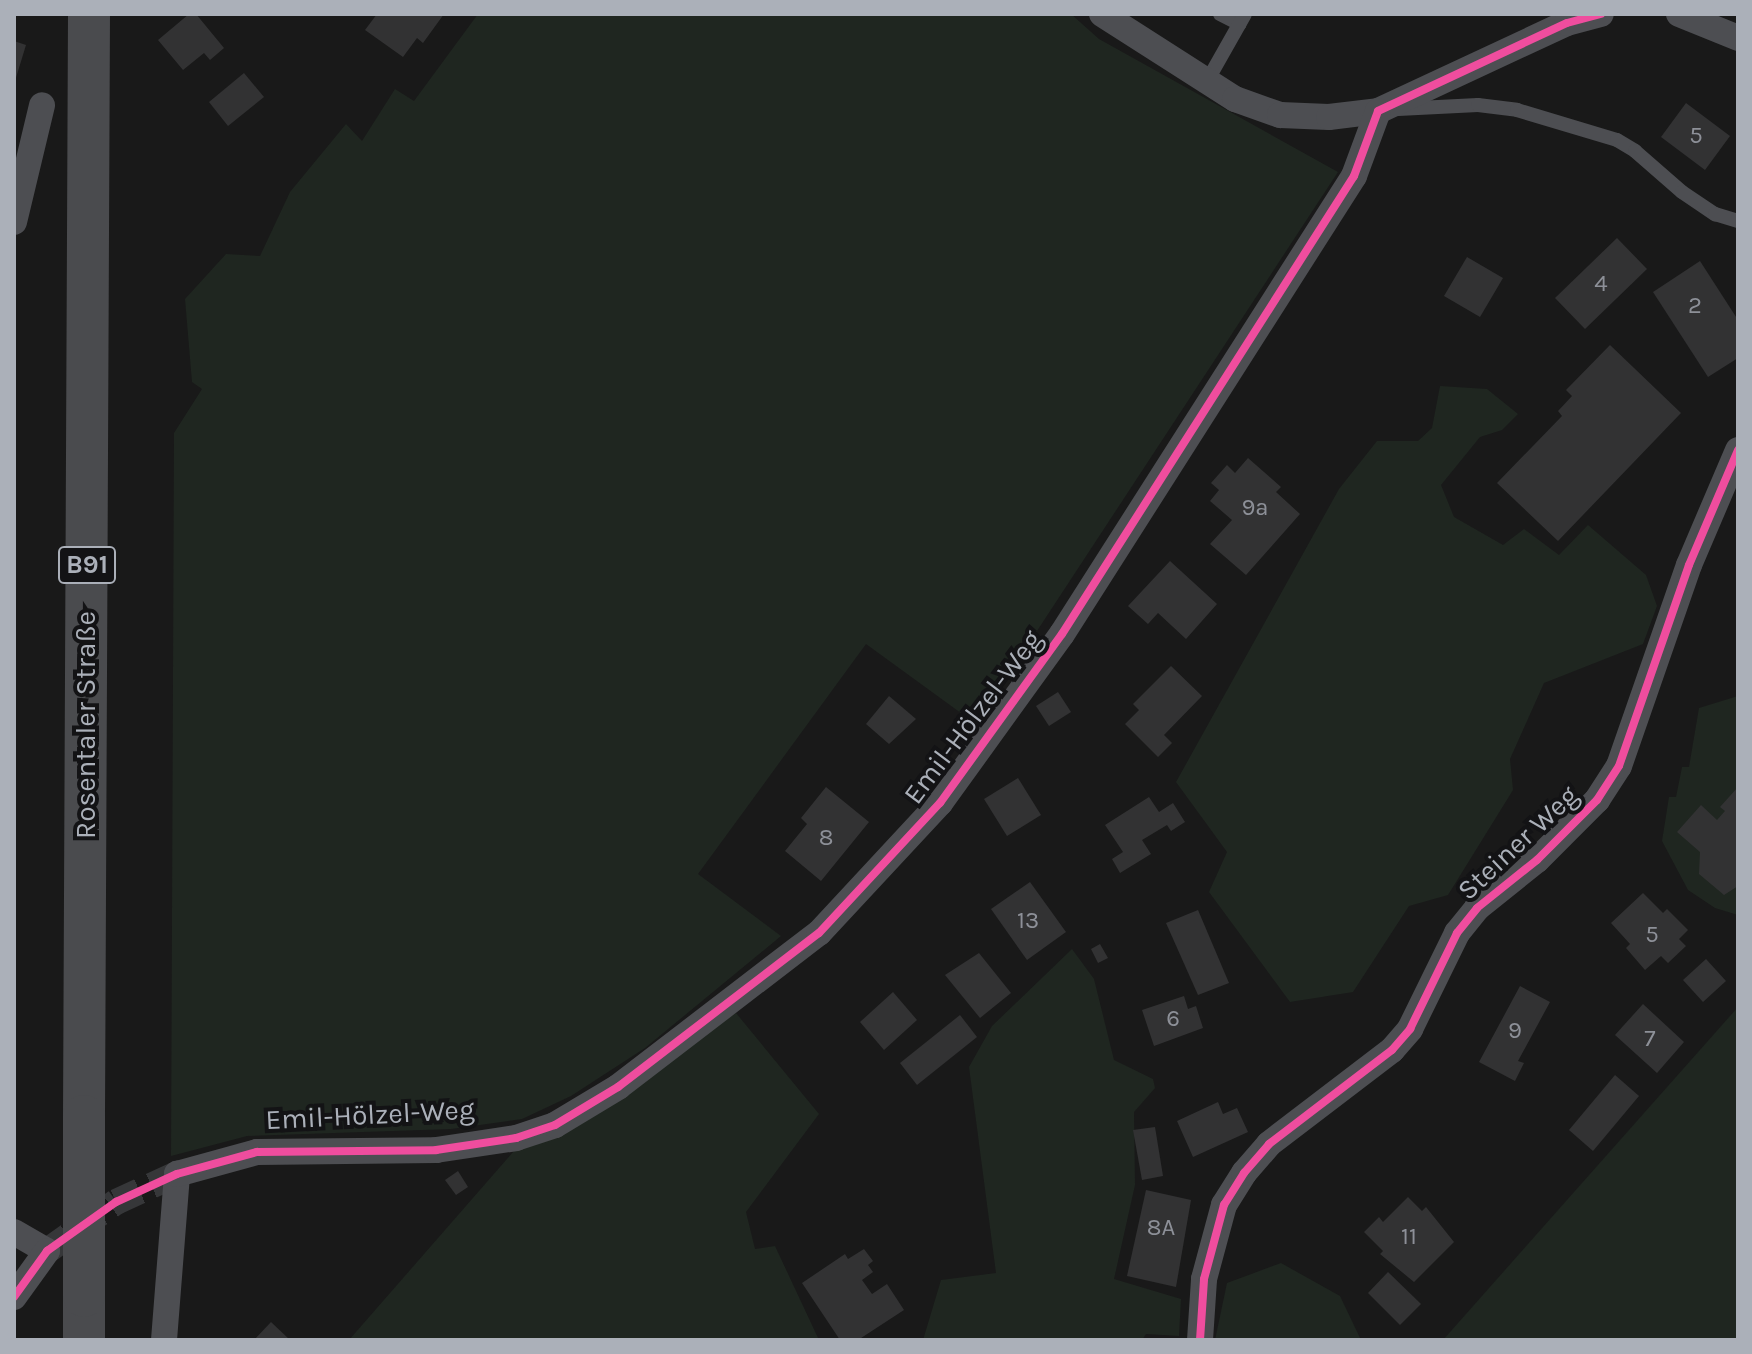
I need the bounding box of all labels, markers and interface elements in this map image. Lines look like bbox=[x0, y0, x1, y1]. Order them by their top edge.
house number: 5 bbox=[1689, 122, 1703, 150]
house number: 4 bbox=[1594, 270, 1608, 298]
house number: 2 bbox=[1688, 292, 1702, 320]
house number: 9a bbox=[1241, 494, 1269, 522]
road number: B91 bbox=[57, 543, 117, 587]
street label: Rosentaler Straße bbox=[69, 611, 103, 839]
street label: Emil-Hölzel-Weg bbox=[897, 623, 1049, 811]
street label: Steiner Weg bbox=[1451, 779, 1585, 907]
house number: 8 bbox=[819, 824, 833, 852]
house number: 13 bbox=[1017, 907, 1039, 935]
house number: 5 bbox=[1645, 921, 1659, 949]
house number: 6 bbox=[1166, 1005, 1180, 1033]
house number: 9 bbox=[1508, 1017, 1522, 1045]
house number: 7 bbox=[1644, 1025, 1656, 1053]
street label: Emil-Hölzel-Weg bbox=[265, 1093, 475, 1137]
house number: 8A bbox=[1147, 1214, 1175, 1242]
house number: 11 bbox=[1401, 1223, 1417, 1251]

